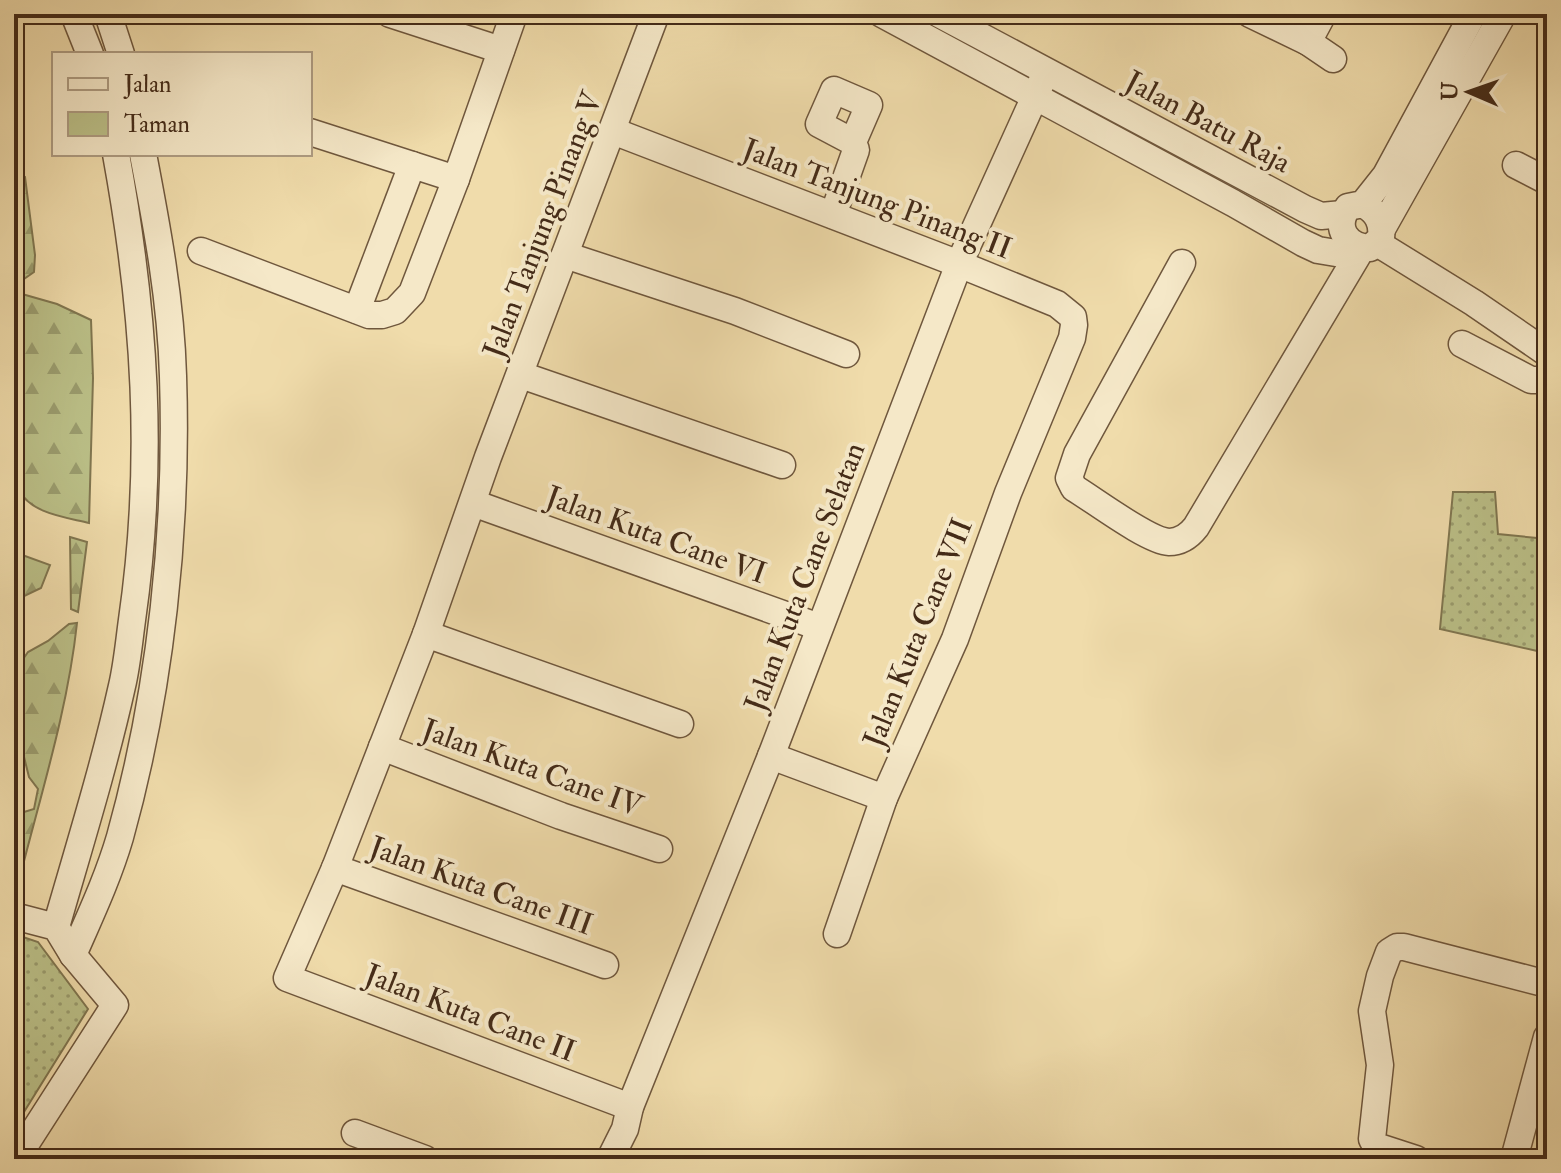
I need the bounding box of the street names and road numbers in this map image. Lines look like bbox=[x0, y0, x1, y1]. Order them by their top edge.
street label: Jalan Batu Raja bbox=[1118, 62, 1298, 181]
street label: Jalan Tanjung Pinang V bbox=[475, 85, 612, 364]
street label: Jalan Tanjung Pinang II bbox=[736, 130, 1017, 267]
street label: Jalan Kuta Cane Selatan bbox=[736, 437, 873, 718]
street label: Jalan Kuta Cane VI bbox=[540, 478, 771, 592]
street label: Jalan Kuta Cane VII bbox=[855, 513, 981, 754]
street label: Jalan Kuta Cane IV bbox=[416, 711, 649, 826]
street label: Jalan Kuta Cane III bbox=[363, 828, 598, 944]
street label: Jalan Kuta Cane II bbox=[359, 955, 581, 1070]

